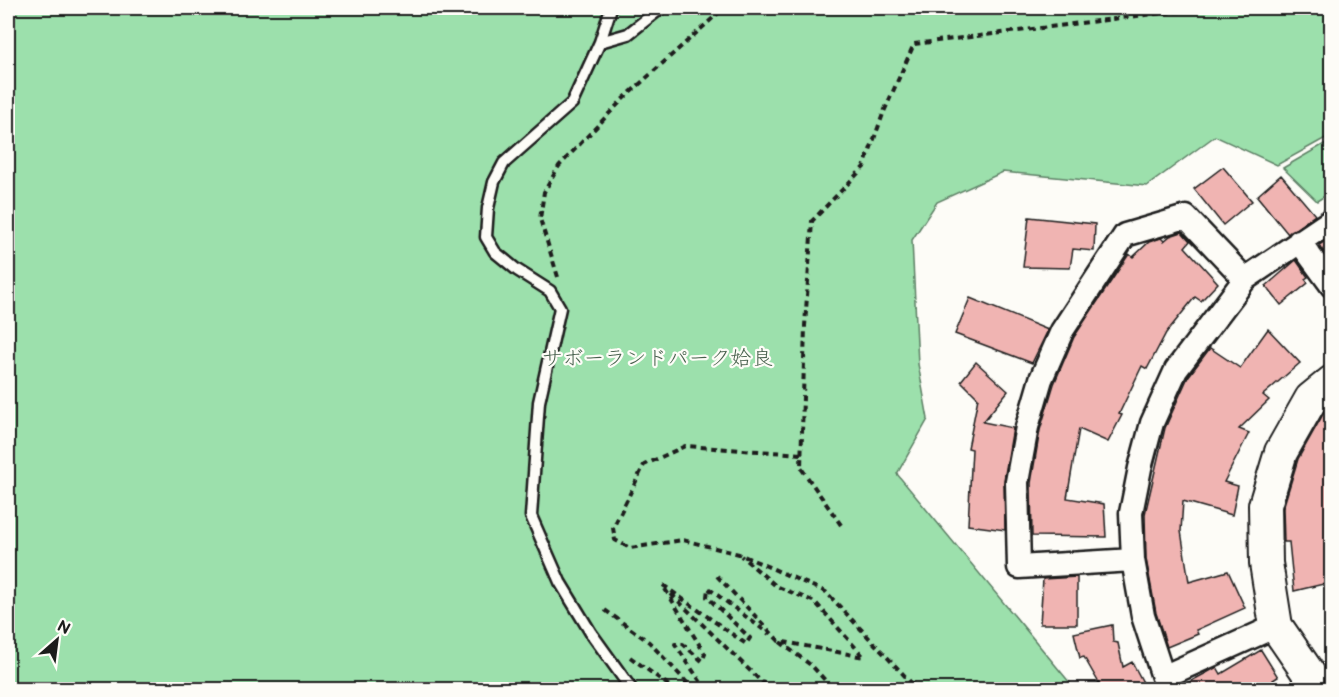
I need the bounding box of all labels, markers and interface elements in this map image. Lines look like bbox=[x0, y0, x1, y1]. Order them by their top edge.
park label: サボーランドパーク姶良 bbox=[542, 346, 773, 371]
north arrow bbox=[27, 610, 87, 670]
text: N bbox=[54, 617, 73, 639]

